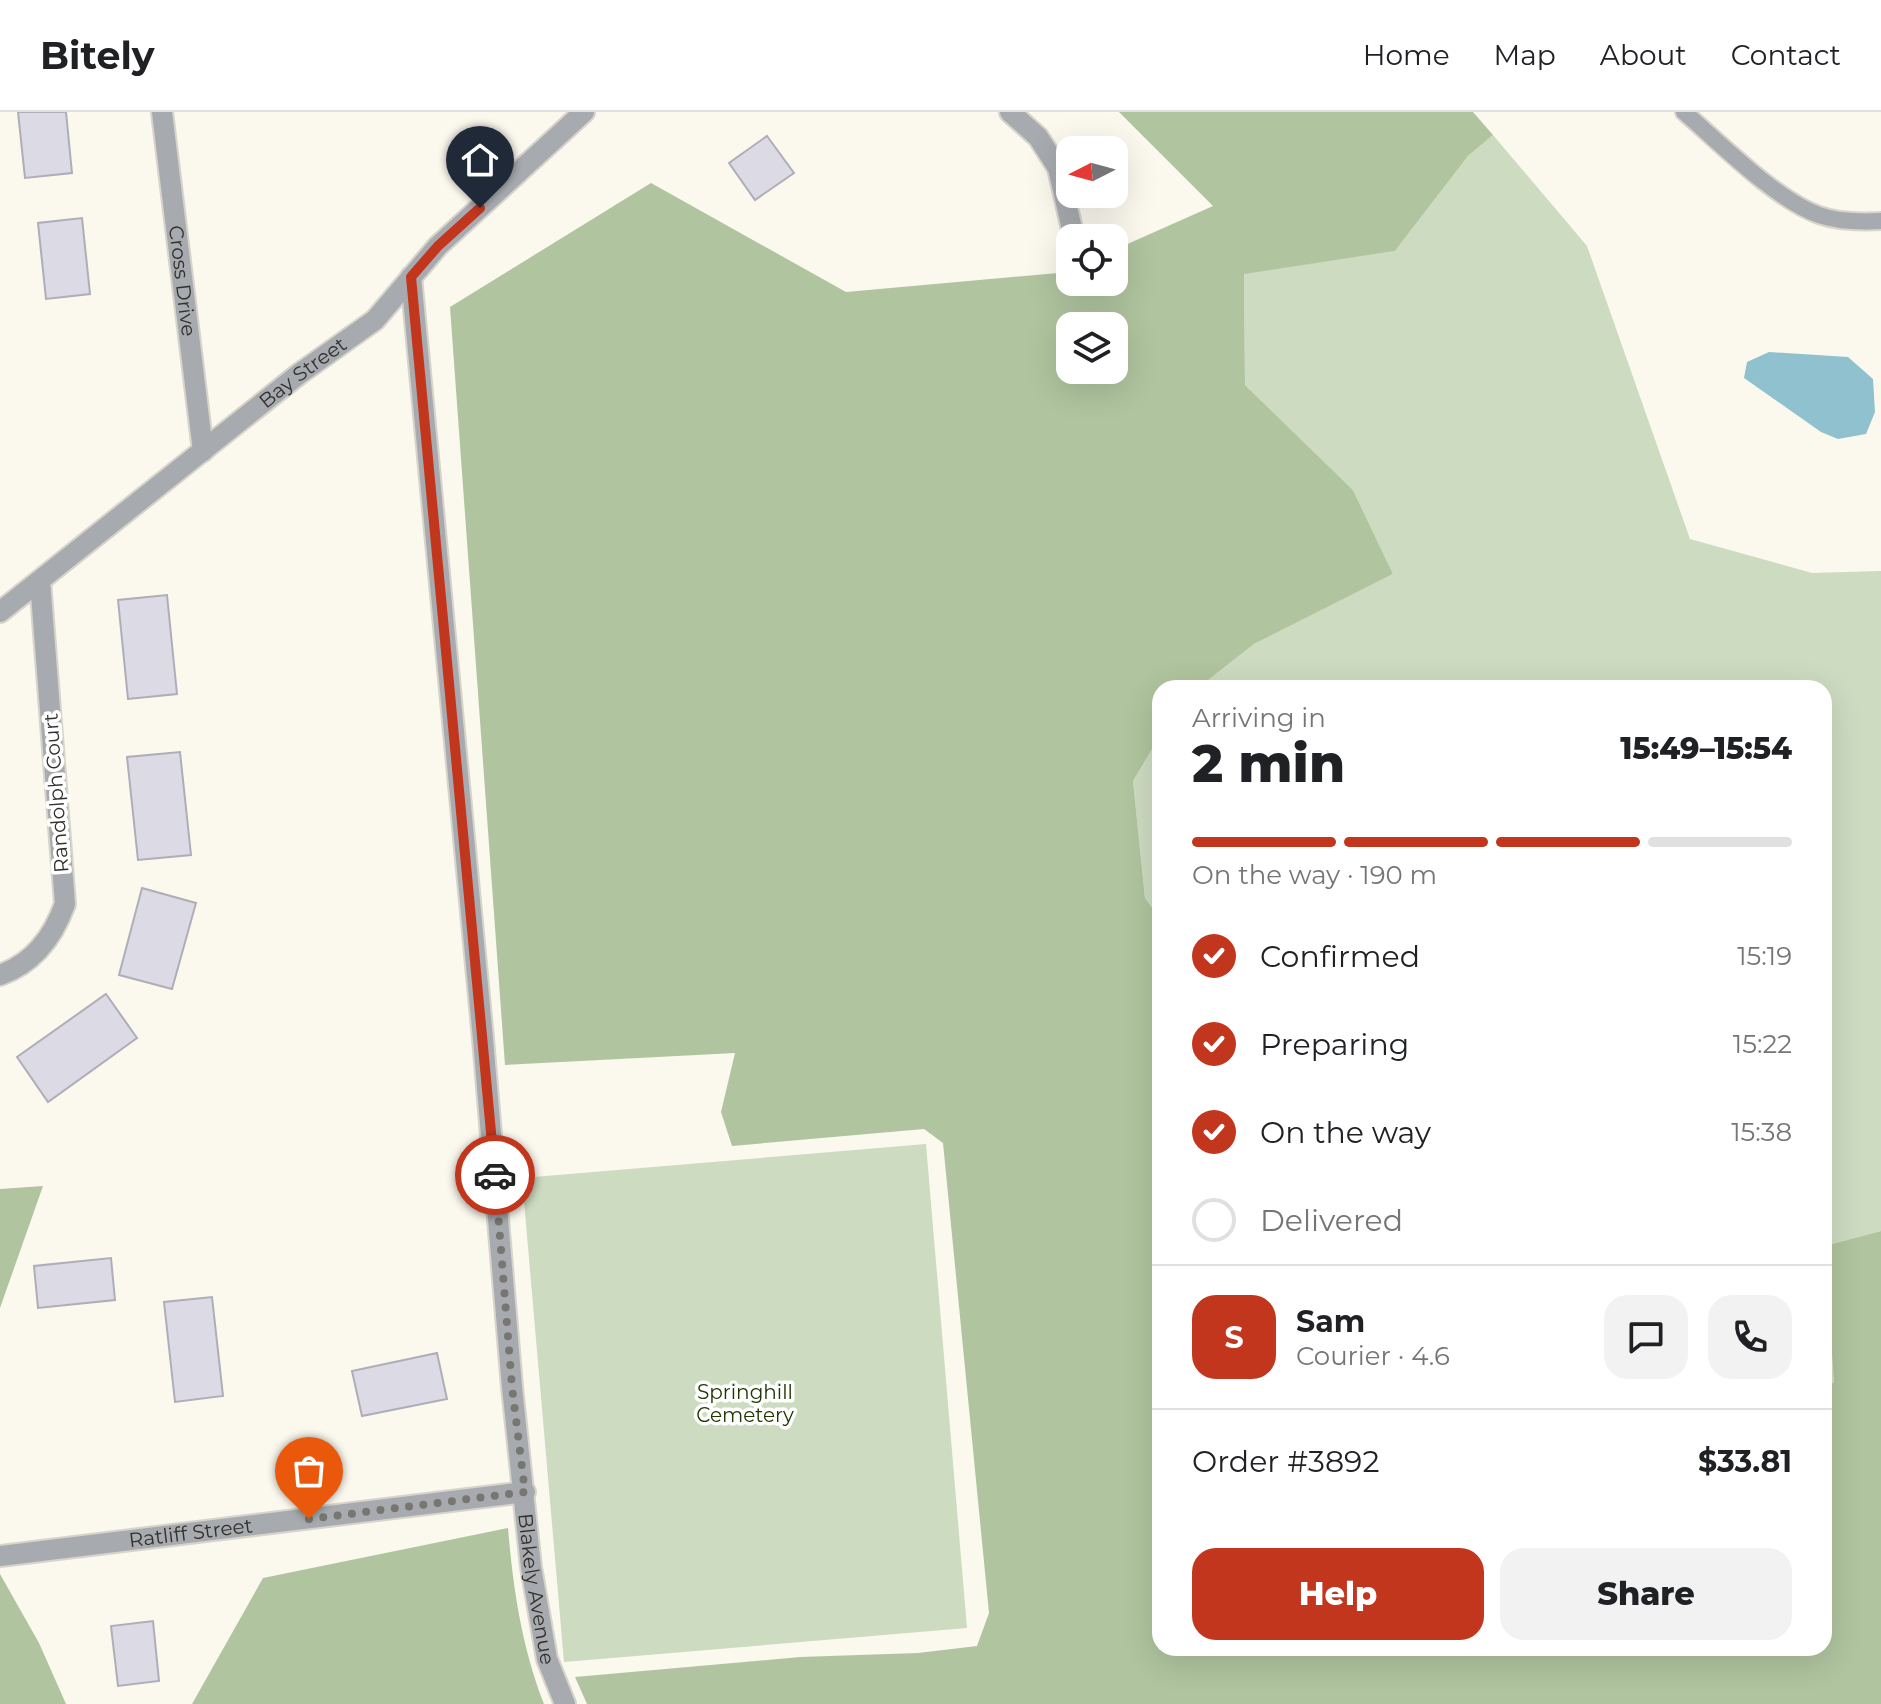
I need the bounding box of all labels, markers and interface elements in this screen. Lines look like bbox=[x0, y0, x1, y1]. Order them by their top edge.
text: Bitely bbox=[40, 32, 155, 79]
text: Home bbox=[1363, 38, 1450, 72]
text: Map bbox=[1494, 38, 1556, 72]
text: About bbox=[1600, 38, 1687, 72]
text: Contact bbox=[1731, 38, 1841, 72]
pin bbox=[446, 126, 514, 208]
north arrow bbox=[1056, 136, 1128, 208]
map controls bbox=[1056, 136, 1128, 384]
icon: home bbox=[458, 138, 502, 182]
street label: Cross Drive bbox=[164, 224, 201, 338]
button: locate bbox=[1056, 224, 1128, 296]
button: layers bbox=[1056, 312, 1128, 384]
street label: Bay Street bbox=[254, 332, 351, 413]
text: Arriving in bbox=[1192, 702, 1326, 734]
street label: Randolph Court bbox=[38, 713, 74, 873]
text: 15:49–15:54 bbox=[1620, 730, 1792, 767]
text: 2 min bbox=[1192, 732, 1345, 795]
text: On the way · 190 m bbox=[1192, 859, 1437, 891]
icon: check bbox=[1192, 934, 1236, 978]
text: Confirmed bbox=[1260, 938, 1420, 975]
text: 15:19 bbox=[1737, 940, 1792, 972]
icon: check bbox=[1192, 1022, 1236, 1066]
text: Preparing bbox=[1260, 1026, 1409, 1063]
text: 15:22 bbox=[1733, 1028, 1792, 1060]
icon: check bbox=[1192, 1110, 1236, 1154]
text: On the way bbox=[1260, 1114, 1431, 1151]
text: 15:38 bbox=[1731, 1116, 1792, 1148]
courier bbox=[455, 1135, 535, 1215]
icon: car bbox=[473, 1153, 517, 1197]
text: Delivered bbox=[1260, 1202, 1403, 1239]
button: chat bbox=[1604, 1295, 1688, 1379]
button: phone bbox=[1708, 1295, 1792, 1379]
text: Sam bbox=[1296, 1303, 1365, 1340]
text: S bbox=[1224, 1319, 1244, 1356]
text: Courier · 4.6 bbox=[1296, 1340, 1450, 1372]
park label: Springhill Cemetery bbox=[696, 1380, 794, 1427]
pin bbox=[275, 1437, 343, 1519]
text: Order #3892 bbox=[1192, 1443, 1379, 1480]
text: $33.81 bbox=[1698, 1443, 1792, 1480]
icon: bag bbox=[287, 1449, 331, 1493]
street label: Blakely Avenue bbox=[513, 1512, 560, 1666]
street label: Ratliff Street bbox=[127, 1513, 254, 1552]
button: Help bbox=[1192, 1548, 1484, 1640]
button: Share bbox=[1500, 1548, 1792, 1640]

